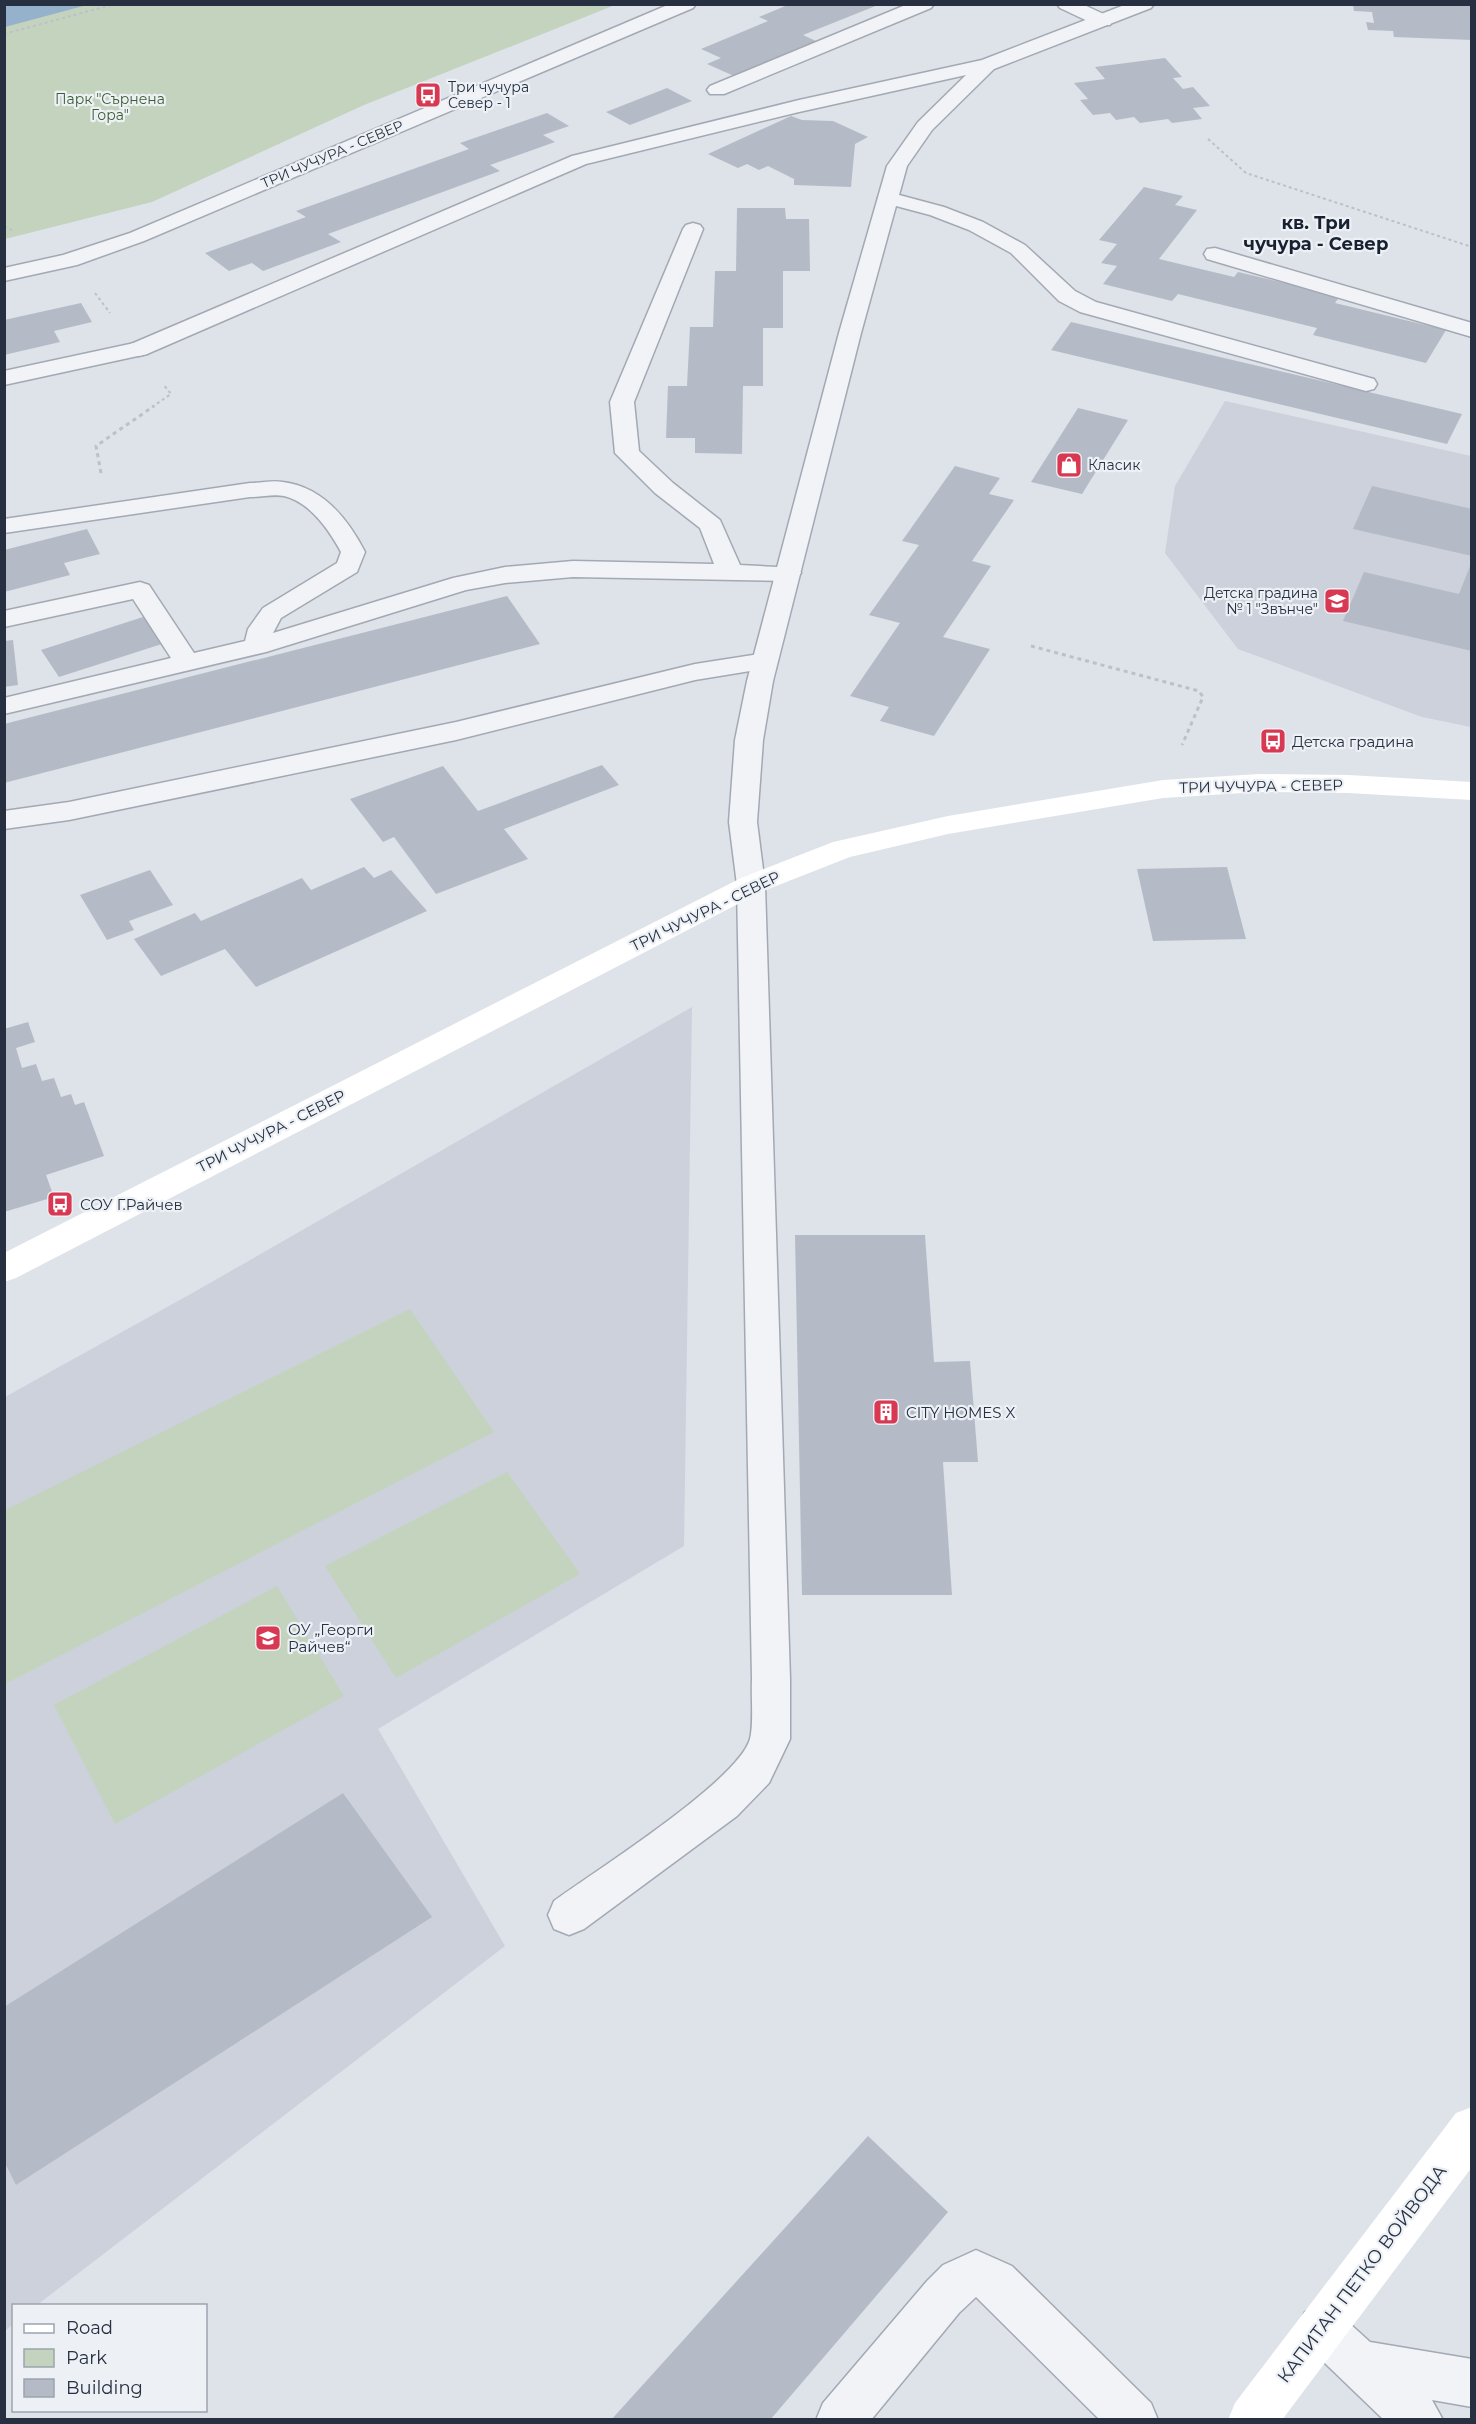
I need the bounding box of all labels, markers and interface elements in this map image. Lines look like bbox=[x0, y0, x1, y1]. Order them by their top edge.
place label: Три чучура Север - 1 bbox=[448, 78, 529, 112]
bus stop icon: Три чучура Север - 1 bbox=[413, 80, 443, 110]
park label: Парк "Сърнена Гора" bbox=[55, 90, 165, 124]
street label: ТРИ ЧУЧУРА - СЕВЕР bbox=[258, 116, 406, 192]
district label: кв. Три чучура - Север bbox=[1244, 212, 1388, 255]
shop icon: Класик bbox=[1054, 450, 1084, 480]
place label: Класик bbox=[1088, 456, 1140, 474]
place label: Детска градина № 1 "Звънче" bbox=[1204, 584, 1318, 618]
school or university icon: Детска градина № 1 "Звънче" bbox=[1322, 586, 1352, 616]
bus stop icon: Детска градина bbox=[1258, 726, 1288, 756]
place label: Детска градина bbox=[1292, 732, 1414, 751]
street label: ТРИ ЧУЧУРА - СЕВЕР bbox=[1179, 775, 1343, 797]
street label: ТРИ ЧУЧУРА - СЕВЕР bbox=[627, 867, 783, 955]
street label: ТРИ ЧУЧУРА - СЕВЕР bbox=[194, 1085, 348, 1177]
bus stop icon: СОУ Г.Райчев bbox=[45, 1189, 75, 1219]
place label: СОУ Г.Райчев bbox=[80, 1195, 183, 1214]
building icon: CITY HOMES X bbox=[871, 1397, 901, 1427]
place label: CITY HOMES X bbox=[906, 1403, 1015, 1422]
place label: ОУ „Георги Райчев“ bbox=[288, 1620, 374, 1656]
school or university icon: ОУ „Георги Райчев“ bbox=[253, 1623, 283, 1653]
street label: КАПИТАН ПЕТКО ВОЙВОДА bbox=[1273, 2160, 1452, 2387]
legend bbox=[12, 2304, 207, 2412]
text: Road bbox=[66, 2317, 113, 2339]
text: Park bbox=[66, 2347, 107, 2369]
text: Building bbox=[66, 2377, 143, 2399]

